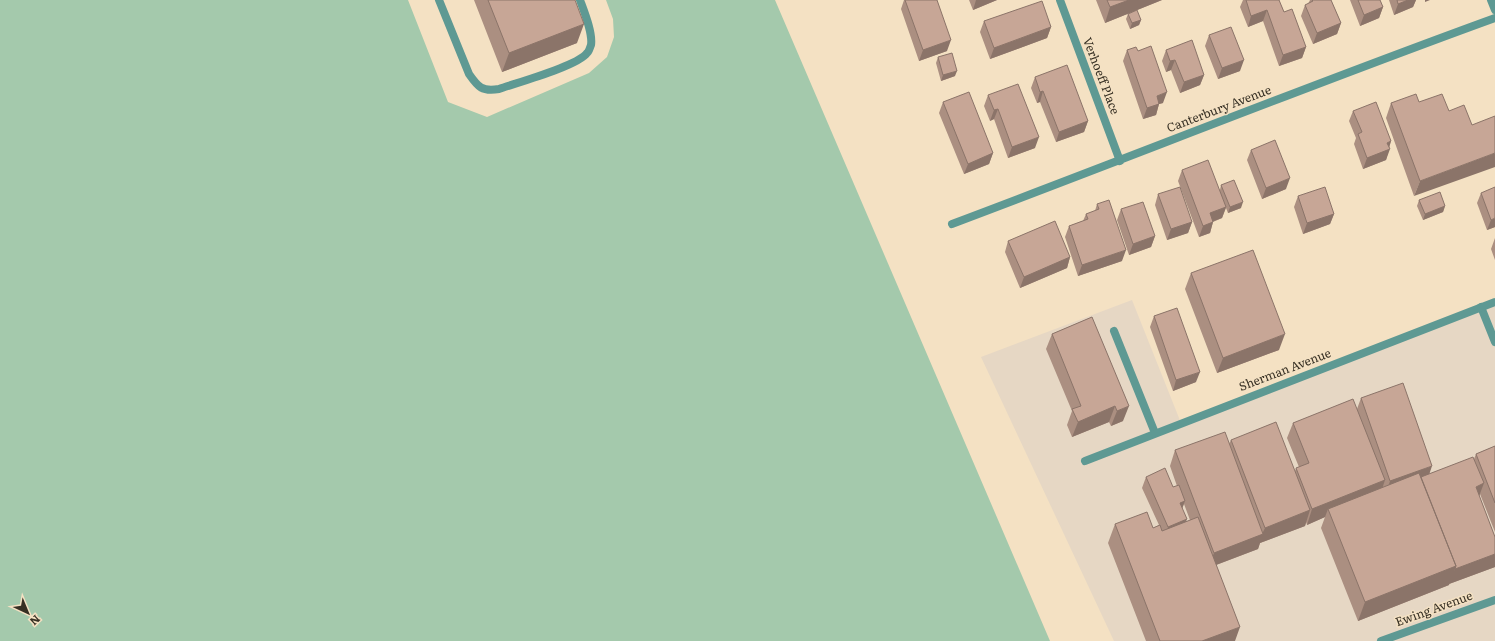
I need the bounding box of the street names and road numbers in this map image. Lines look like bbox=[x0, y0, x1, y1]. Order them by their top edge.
street label: Verhoeff Place bbox=[1079, 35, 1125, 117]
street label: Canterbury Avenue bbox=[1164, 80, 1273, 136]
street label: Sherman Avenue bbox=[1236, 343, 1333, 395]
street label: Ewing Avenue bbox=[1393, 586, 1475, 630]

